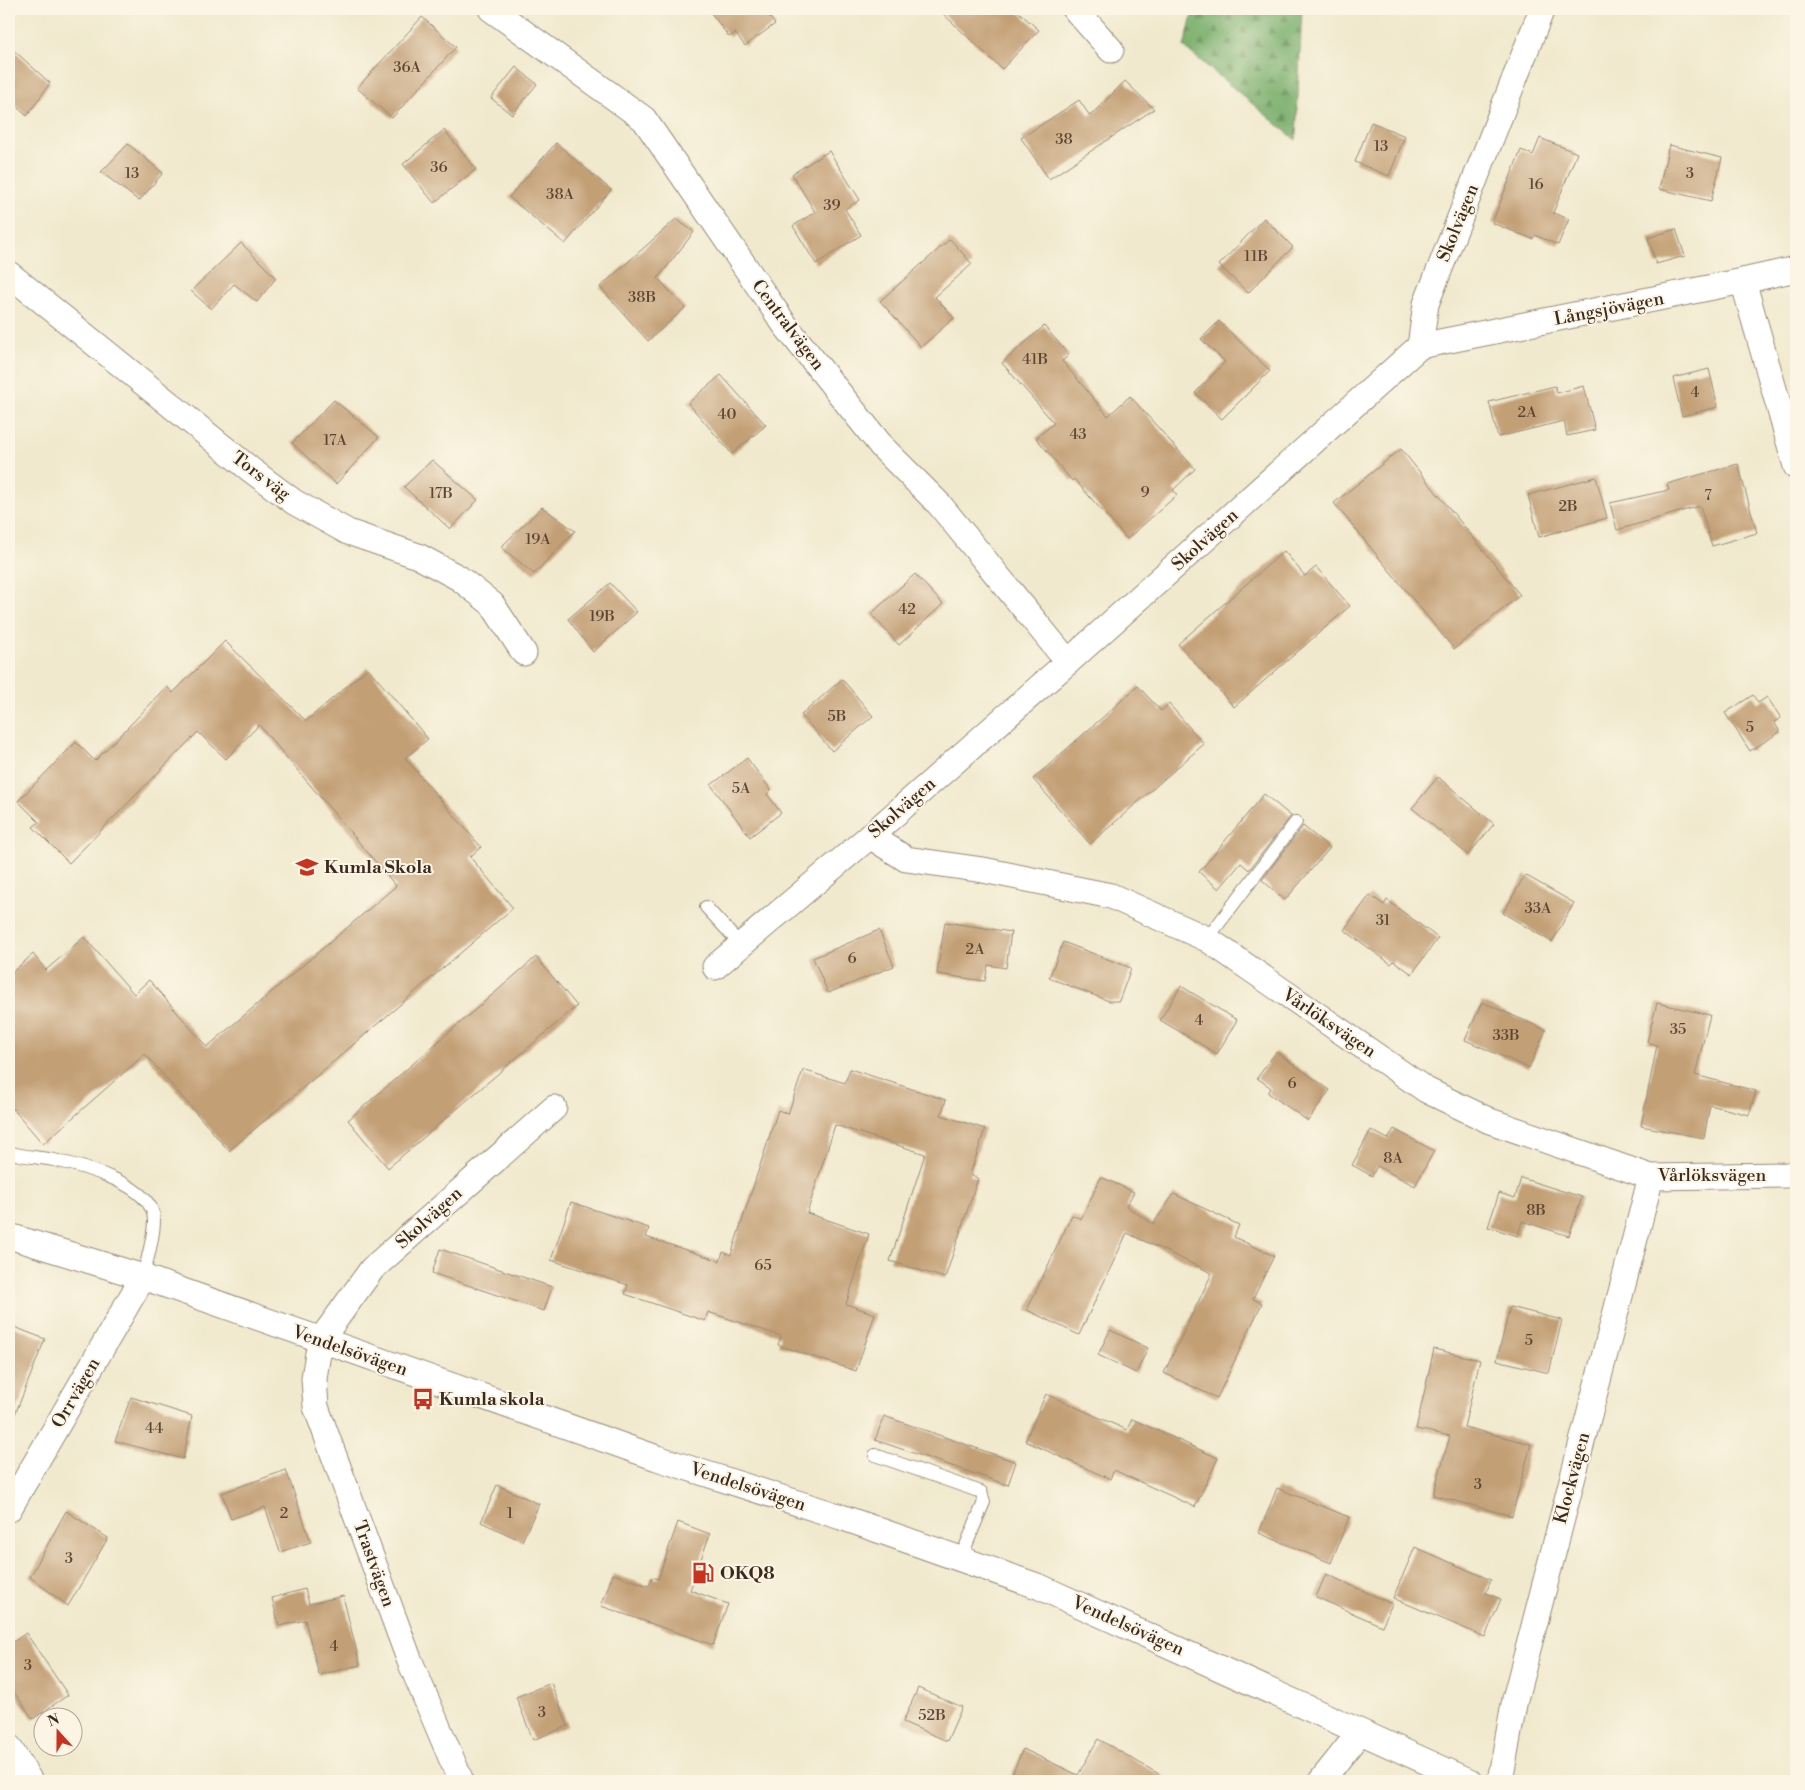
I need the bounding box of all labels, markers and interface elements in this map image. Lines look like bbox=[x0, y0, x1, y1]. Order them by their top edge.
house number: 36A bbox=[393, 58, 422, 77]
house number: 38 bbox=[1055, 130, 1073, 149]
house number: 13 bbox=[1374, 137, 1388, 156]
house number: 36 bbox=[430, 158, 448, 177]
house number: 13 bbox=[125, 164, 139, 183]
house number: 3 bbox=[1686, 164, 1694, 183]
house number: 16 bbox=[1528, 175, 1544, 194]
street label: Skolvägen bbox=[1432, 180, 1484, 265]
house number: 38A bbox=[546, 185, 575, 204]
house number: 39 bbox=[823, 196, 841, 215]
house number: 11B bbox=[1244, 247, 1268, 266]
street label: Centralvägen bbox=[746, 275, 830, 375]
street label: Långsjövägen bbox=[1552, 287, 1666, 331]
house number: 38B bbox=[628, 288, 656, 307]
house number: 41B bbox=[1022, 350, 1048, 369]
house number: 4 bbox=[1691, 383, 1700, 402]
house number: 2A bbox=[1518, 403, 1537, 422]
house number: 40 bbox=[718, 405, 736, 424]
house number: 43 bbox=[1069, 425, 1087, 444]
house number: 17A bbox=[323, 431, 347, 450]
street label: Tors väg bbox=[227, 446, 296, 506]
house number: 9 bbox=[1140, 483, 1150, 502]
house number: 17B bbox=[429, 484, 453, 503]
house number: 7 bbox=[1704, 486, 1712, 505]
house number: 2B bbox=[1558, 497, 1578, 516]
street label: Skolvägen bbox=[1167, 504, 1243, 576]
house number: 19A bbox=[525, 530, 551, 549]
house number: 42 bbox=[898, 600, 916, 619]
house number: 19B bbox=[589, 607, 615, 626]
house number: 5B bbox=[828, 707, 846, 726]
house number: 5 bbox=[1746, 718, 1754, 737]
street label: Skolvägen bbox=[864, 772, 941, 844]
house number: 5A bbox=[732, 779, 751, 798]
school or university icon: Kumla Skola bbox=[294, 854, 320, 880]
place label: Kumla Skola bbox=[324, 856, 432, 879]
house number: 33A bbox=[1525, 899, 1552, 918]
house number: 31 bbox=[1376, 911, 1391, 930]
house number: 2A bbox=[966, 940, 985, 959]
house number: 6 bbox=[847, 949, 857, 968]
street label: Vårlöksvägen bbox=[1277, 983, 1381, 1063]
house number: 4 bbox=[1195, 1011, 1204, 1030]
house number: 35 bbox=[1670, 1020, 1686, 1039]
house number: 33B bbox=[1492, 1026, 1520, 1045]
house number: 6 bbox=[1287, 1074, 1297, 1093]
house number: 8A bbox=[1383, 1149, 1403, 1168]
street label: Vårlöksvägen bbox=[1657, 1164, 1767, 1187]
street label: Skolvägen bbox=[391, 1182, 467, 1254]
house number: 8B bbox=[1526, 1201, 1546, 1220]
house number: 65 bbox=[754, 1256, 772, 1275]
street label: Vendelsövägen bbox=[288, 1320, 411, 1382]
house number: 5 bbox=[1525, 1331, 1533, 1350]
street label: Orrvägen bbox=[47, 1353, 106, 1432]
bus stop icon: Kumla skola bbox=[410, 1386, 436, 1412]
place label: Kumla skola bbox=[439, 1388, 545, 1411]
house number: 44 bbox=[145, 1419, 163, 1438]
street label: Klockvägen bbox=[1549, 1429, 1595, 1526]
street label: Vendelsövägen bbox=[686, 1457, 809, 1517]
house number: 3 bbox=[1474, 1475, 1482, 1494]
house number: 2 bbox=[280, 1504, 288, 1523]
house number: 1 bbox=[507, 1504, 514, 1523]
street label: Trastvägen bbox=[348, 1518, 400, 1610]
house number: 3 bbox=[65, 1549, 73, 1568]
fuel station icon: OKQ8 bbox=[690, 1560, 716, 1586]
place label: OKQ8 bbox=[720, 1562, 775, 1585]
street label: Vendelsövägen bbox=[1067, 1591, 1188, 1661]
house number: 4 bbox=[330, 1637, 339, 1656]
house number: 3 bbox=[24, 1656, 32, 1675]
house number: 3 bbox=[538, 1703, 546, 1722]
house number: 52B bbox=[918, 1706, 946, 1725]
north arrow bbox=[32, 1708, 82, 1758]
text: N bbox=[45, 1710, 62, 1731]

